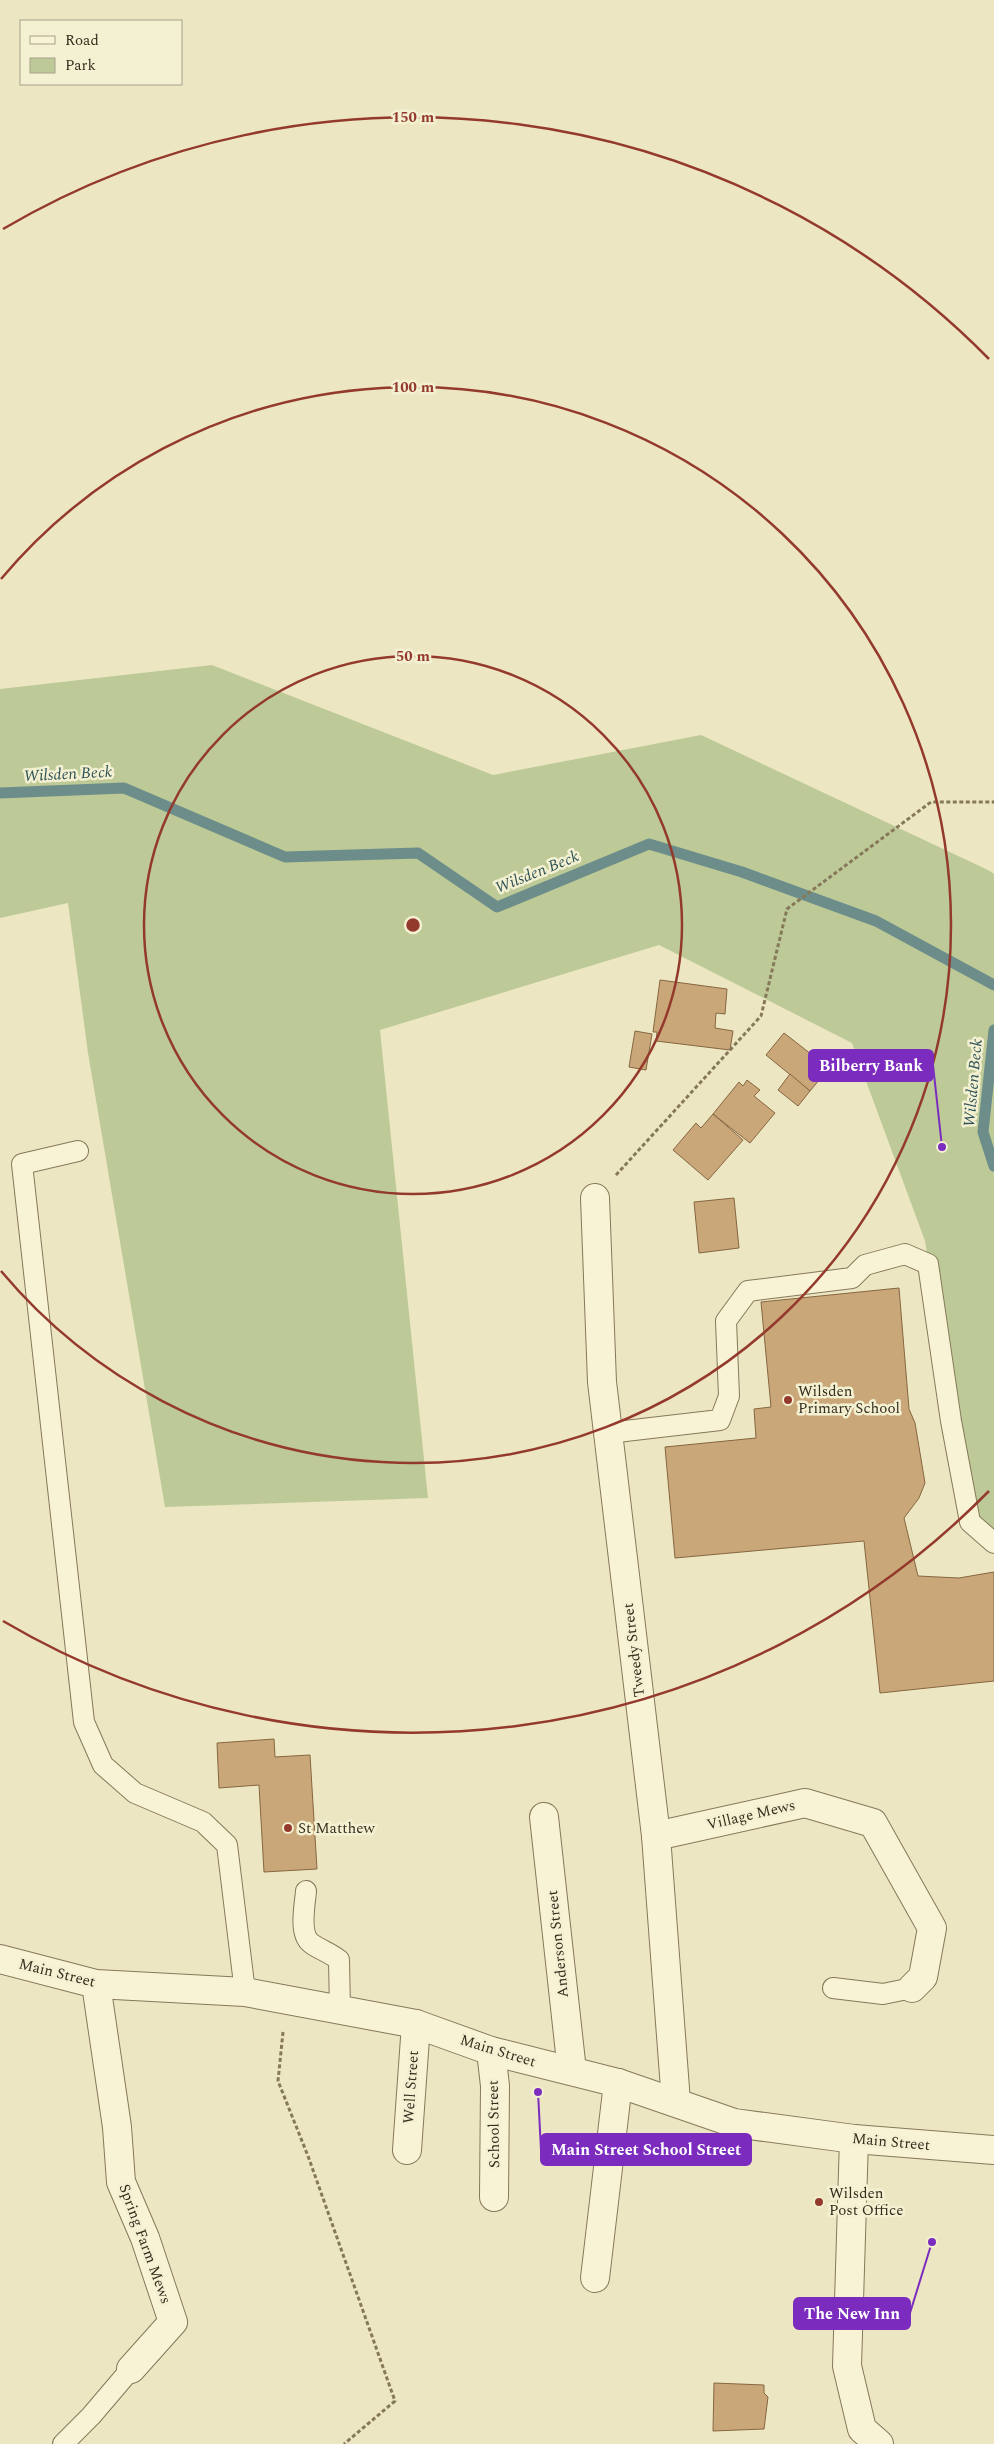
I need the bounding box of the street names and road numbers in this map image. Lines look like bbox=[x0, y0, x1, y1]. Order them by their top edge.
street label: Tweedy Street bbox=[617, 1602, 651, 1698]
street label: Village Mews bbox=[704, 1794, 798, 1836]
street label: Anderson Street bbox=[541, 1889, 575, 1999]
street label: Main Street bbox=[16, 1952, 98, 1994]
street label: Main Street bbox=[457, 2029, 539, 2073]
street label: Well Street bbox=[397, 2049, 425, 2125]
street label: School Street bbox=[482, 2080, 506, 2168]
street label: Main Street bbox=[851, 2127, 931, 2157]
street label: Spring Farm Mews bbox=[113, 2181, 177, 2307]

